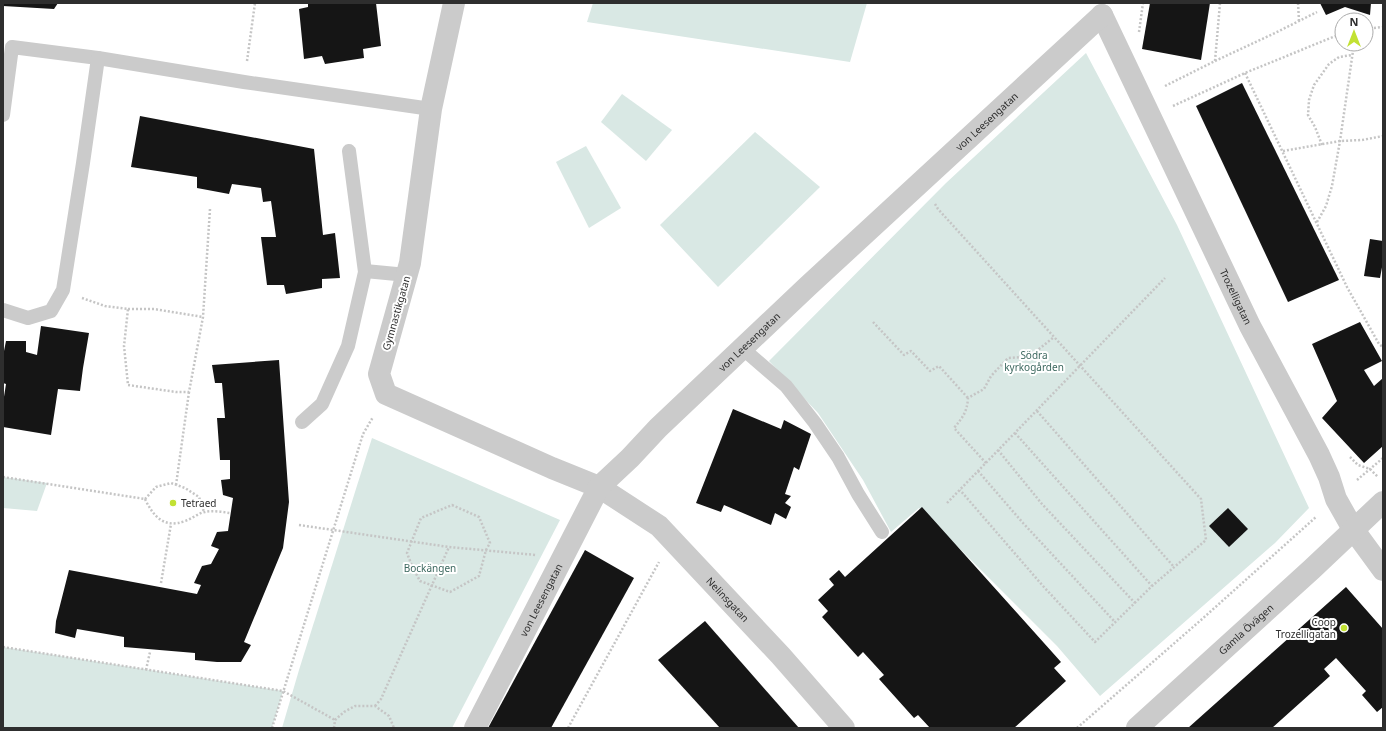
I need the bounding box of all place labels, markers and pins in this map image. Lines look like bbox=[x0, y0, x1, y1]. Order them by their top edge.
place label: Tetraed bbox=[181, 496, 216, 510]
marker: Tetraed bbox=[168, 498, 178, 508]
place label: Coop Trozelligatan bbox=[1276, 615, 1336, 641]
marker: Coop Trozelligatan bbox=[1339, 623, 1349, 633]

